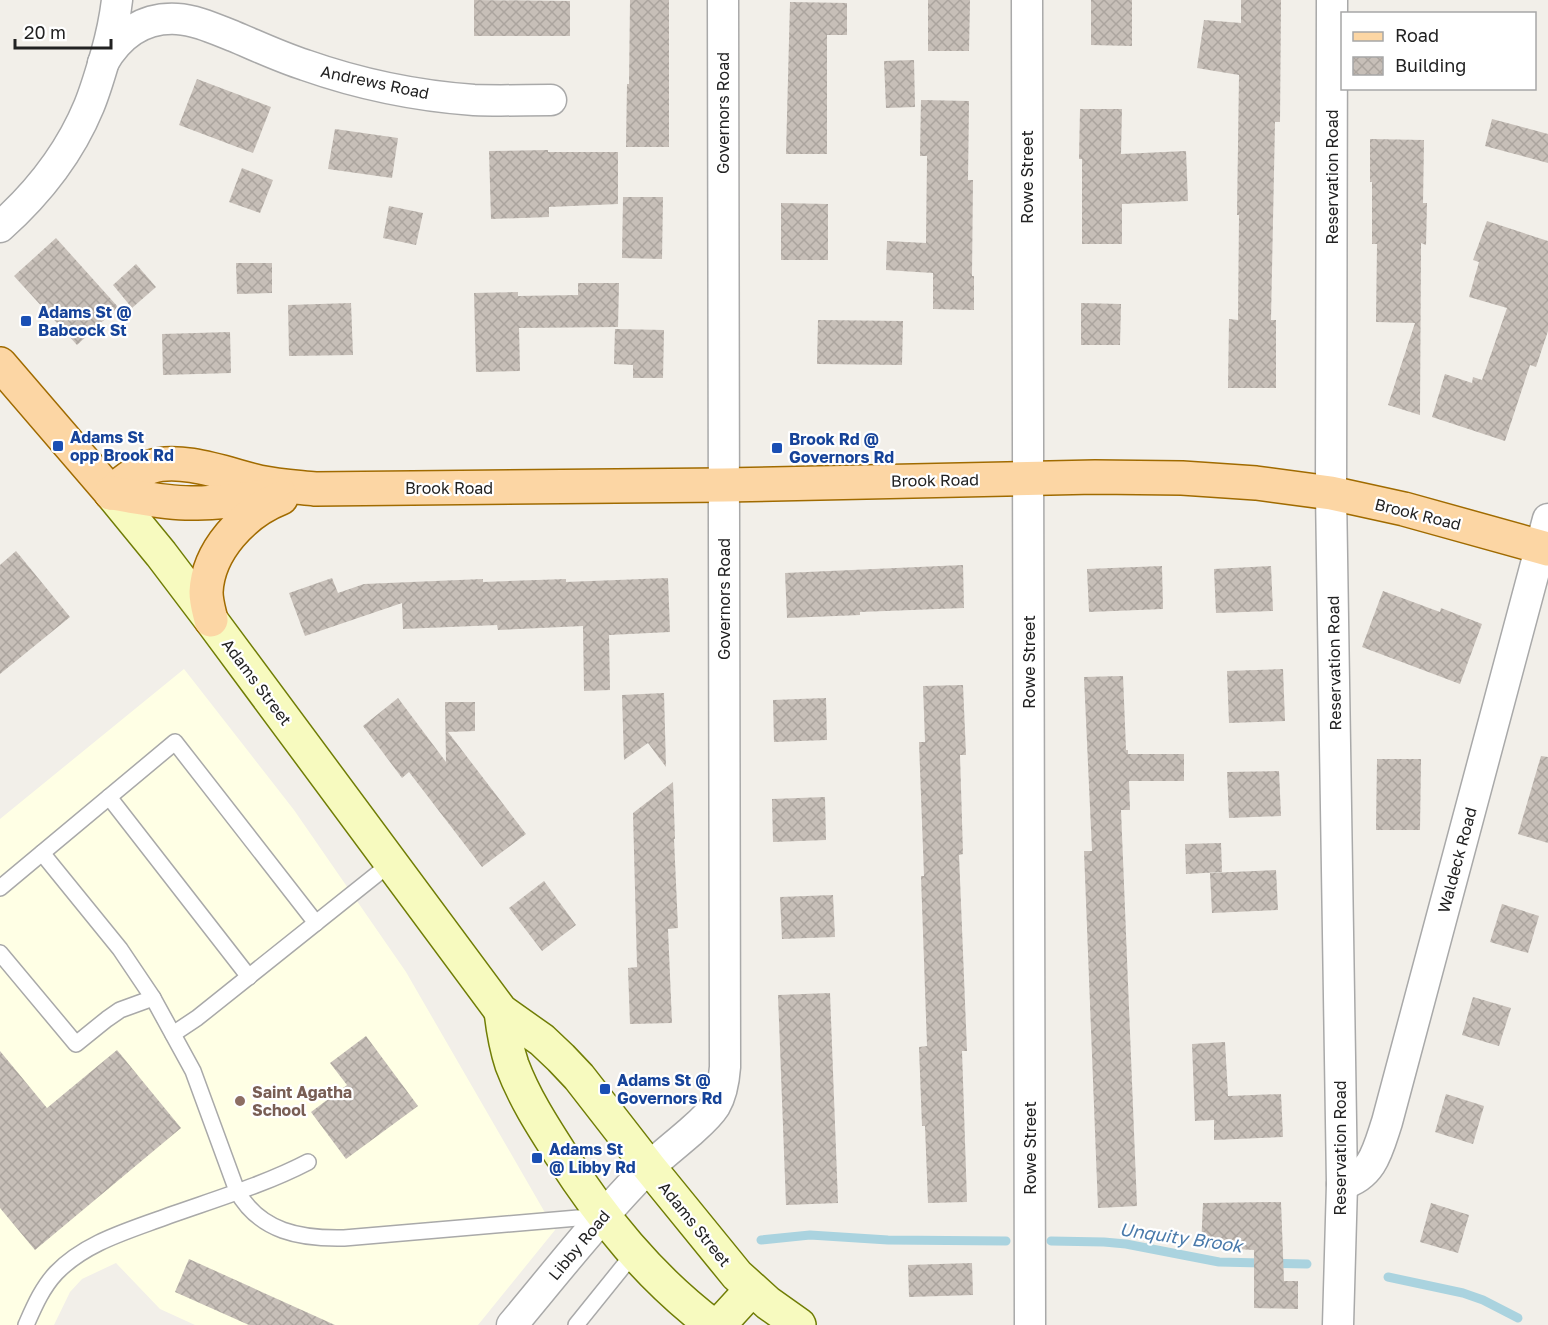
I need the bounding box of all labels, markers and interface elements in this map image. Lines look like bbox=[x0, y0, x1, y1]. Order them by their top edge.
scale bar bbox=[15, 12, 111, 50]
legend bbox=[1341, 12, 1536, 90]
text: 20 m bbox=[24, 21, 66, 43]
text: Road bbox=[1395, 24, 1439, 46]
street label: Governors Road bbox=[713, 52, 733, 174]
text: Building bbox=[1395, 54, 1466, 76]
street label: Andrews Road bbox=[319, 61, 431, 103]
street label: Reservation Road bbox=[1322, 109, 1342, 245]
street label: Rowe Street bbox=[1017, 130, 1037, 224]
place label: Adams St @ Babcock St bbox=[38, 302, 132, 340]
marker: Adams St @ Babcock St bbox=[19, 314, 33, 328]
place label: Adams St opp Brook Rd bbox=[70, 427, 174, 465]
place label: Brook Rd @ Governors Rd bbox=[789, 429, 894, 467]
marker: Adams St opp Brook Rd bbox=[51, 439, 65, 453]
marker: Brook Rd @ Governors Rd bbox=[770, 441, 784, 455]
street label: Brook Road bbox=[891, 469, 979, 491]
street label: Brook Road bbox=[405, 478, 493, 498]
street label: Brook Road bbox=[1373, 494, 1463, 534]
street label: Governors Road bbox=[714, 538, 734, 660]
street label: Reservation Road bbox=[1323, 595, 1345, 731]
street label: Rowe Street bbox=[1019, 615, 1039, 709]
street label: Adams Street bbox=[218, 635, 296, 729]
street label: Waldeck Road bbox=[1433, 805, 1481, 915]
place label: Adams St @ Governors Rd bbox=[617, 1070, 722, 1108]
street label: Reservation Road bbox=[1330, 1080, 1350, 1216]
place label: Saint Agatha School bbox=[252, 1082, 352, 1120]
marker: Adams St @ Governors Rd bbox=[598, 1082, 612, 1096]
marker: Saint Agatha School bbox=[233, 1094, 247, 1108]
street label: Rowe Street bbox=[1020, 1101, 1040, 1195]
place label: Adams St @ Libby Rd bbox=[549, 1139, 636, 1177]
marker: Adams St @ Libby Rd bbox=[530, 1151, 544, 1165]
street label: Adams Street bbox=[655, 1178, 735, 1270]
street label: Libby Road bbox=[544, 1206, 614, 1284]
water label: Unquity Brook bbox=[1118, 1217, 1246, 1257]

